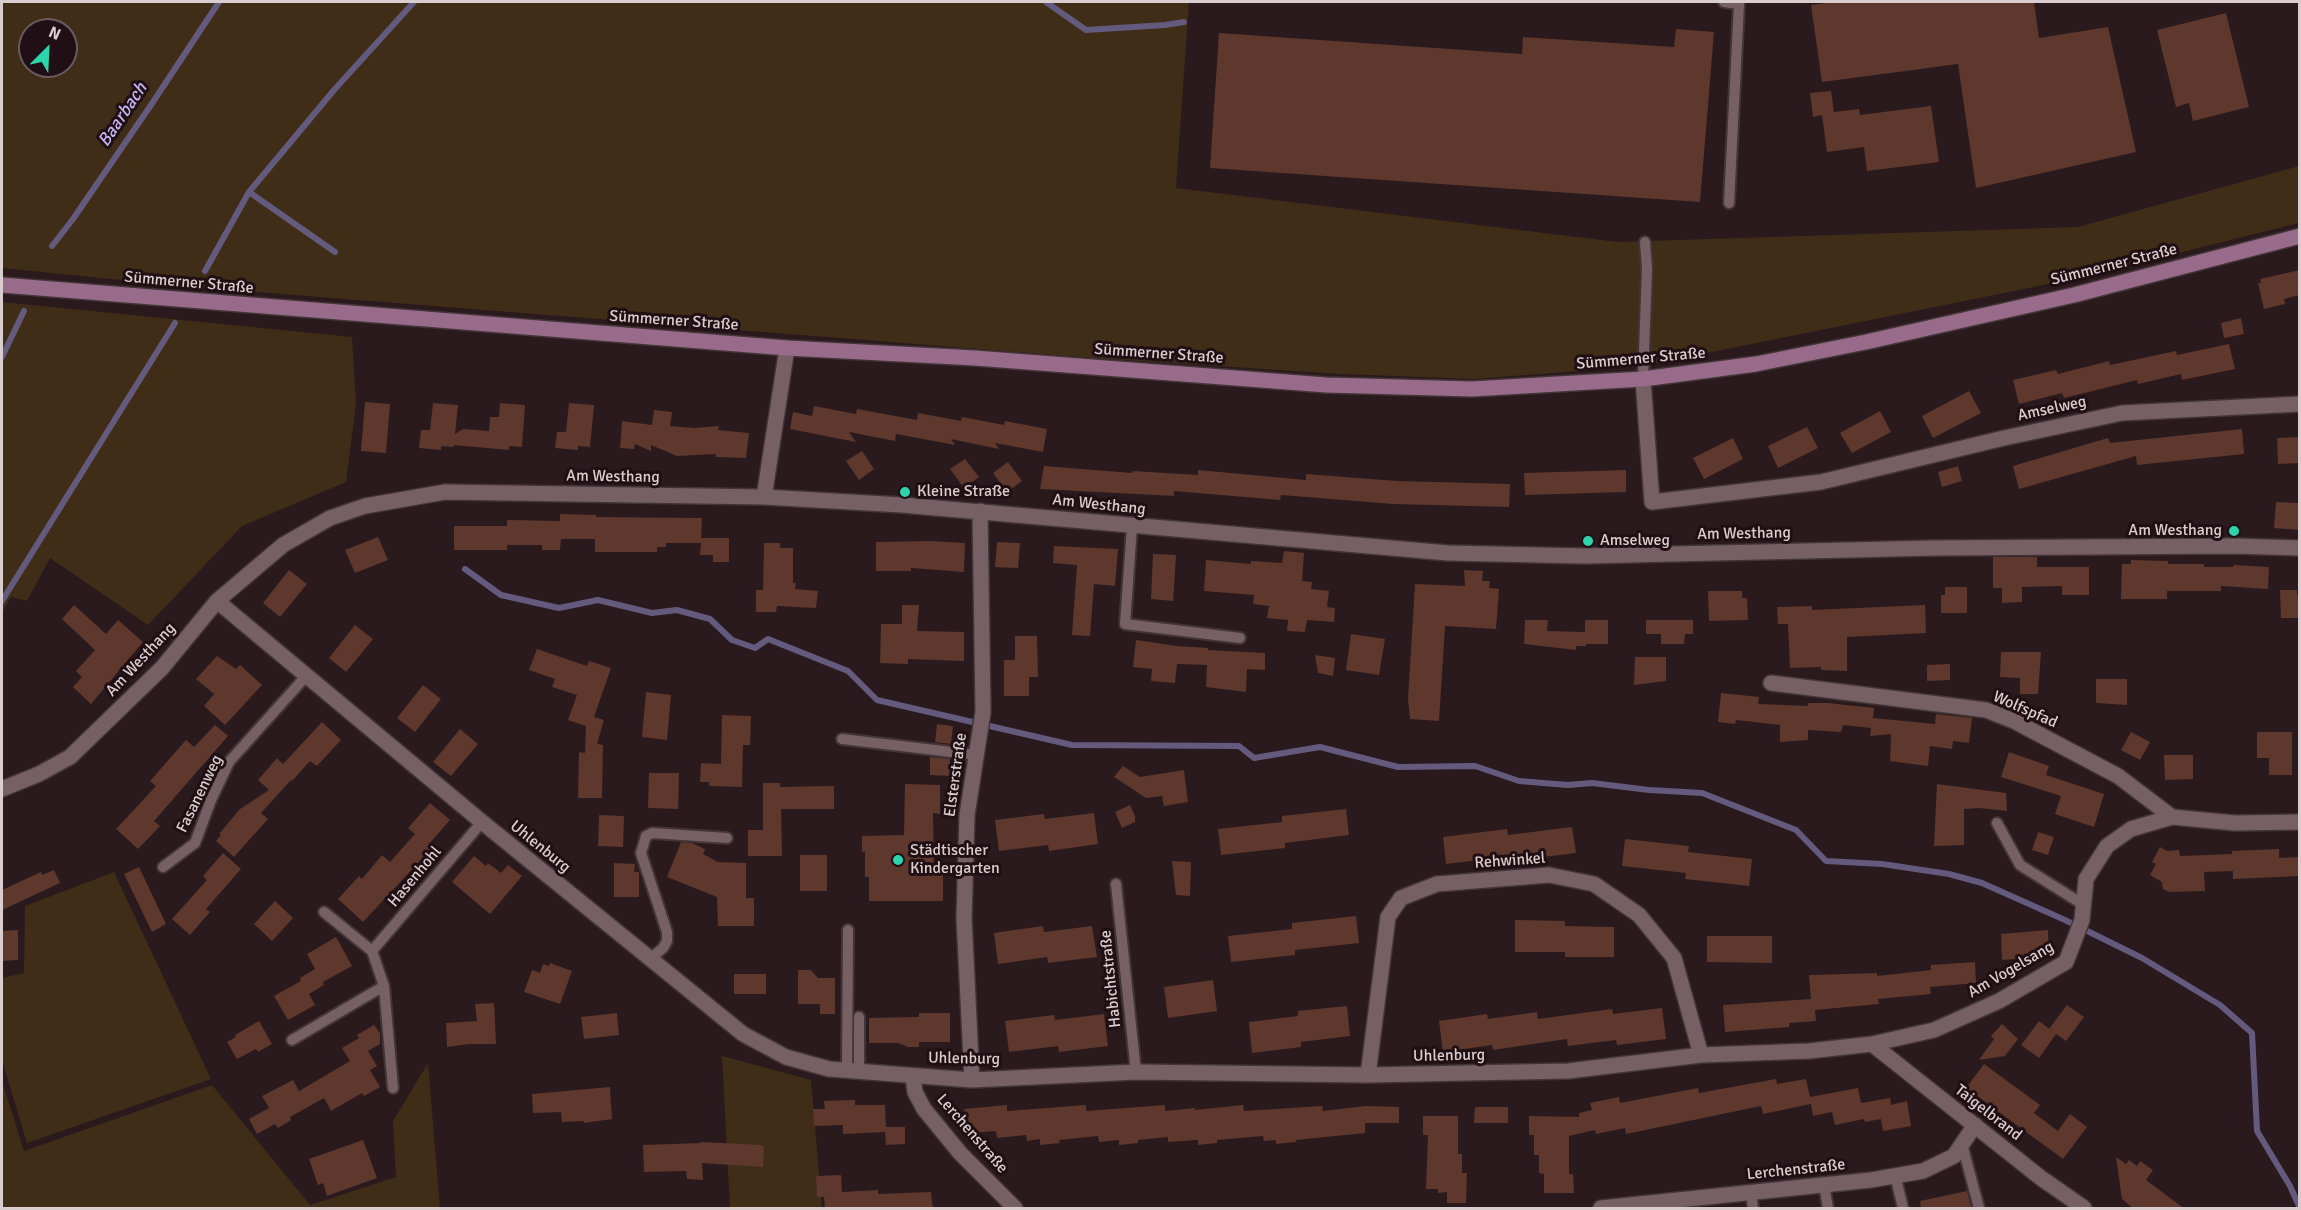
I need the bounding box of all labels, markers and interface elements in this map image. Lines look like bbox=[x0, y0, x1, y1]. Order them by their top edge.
north arrow bbox=[18, 18, 78, 78]
text: N bbox=[45, 22, 64, 45]
water label: Baarbach bbox=[94, 79, 152, 151]
street label: Sümmerner Straße bbox=[2049, 240, 2179, 290]
street label: Sümmerner Straße bbox=[124, 268, 254, 298]
street label: Sümmerner Straße bbox=[609, 307, 739, 335]
street label: Sümmerner Straße bbox=[1094, 340, 1224, 368]
street label: Sümmerner Straße bbox=[1576, 344, 1706, 374]
street label: Amselweg bbox=[2016, 392, 2088, 426]
street label: Am Westhang bbox=[566, 467, 660, 487]
place label: Kleine Straße bbox=[917, 482, 1010, 502]
marker: Kleine Straße bbox=[898, 485, 912, 499]
street label: Am Westhang bbox=[1051, 491, 1147, 519]
place label: Am Westhang bbox=[2128, 521, 2222, 541]
street label: Am Westhang bbox=[1697, 524, 1791, 544]
marker: Am Westhang bbox=[2227, 524, 2241, 538]
place label: Amselweg bbox=[1600, 531, 1670, 551]
marker: Amselweg bbox=[1581, 534, 1595, 548]
street label: Am Westhang bbox=[102, 619, 180, 701]
street label: Wolfspfad bbox=[1990, 687, 2060, 733]
street label: Elsterstraße bbox=[941, 732, 971, 818]
street label: Fasanenweg bbox=[173, 752, 227, 836]
street label: Uhlenburg bbox=[506, 817, 574, 877]
place label: Städtischer Kindergarten bbox=[910, 841, 1000, 879]
street label: Hasenhohl bbox=[384, 843, 446, 911]
street label: Rehwinkel bbox=[1474, 849, 1546, 873]
marker: Städtischer Kindergarten bbox=[891, 853, 905, 867]
street label: Habichtstraße bbox=[1096, 929, 1126, 1029]
street label: Am Vogelsang bbox=[1965, 938, 2057, 1002]
street label: Uhlenburg bbox=[1413, 1046, 1485, 1066]
street label: Uhlenburg bbox=[928, 1049, 1000, 1069]
street label: Taigelbrand bbox=[1951, 1081, 2025, 1145]
street label: Lerchenstraße bbox=[932, 1090, 1012, 1178]
street label: Lerchenstraße bbox=[1746, 1155, 1846, 1185]

